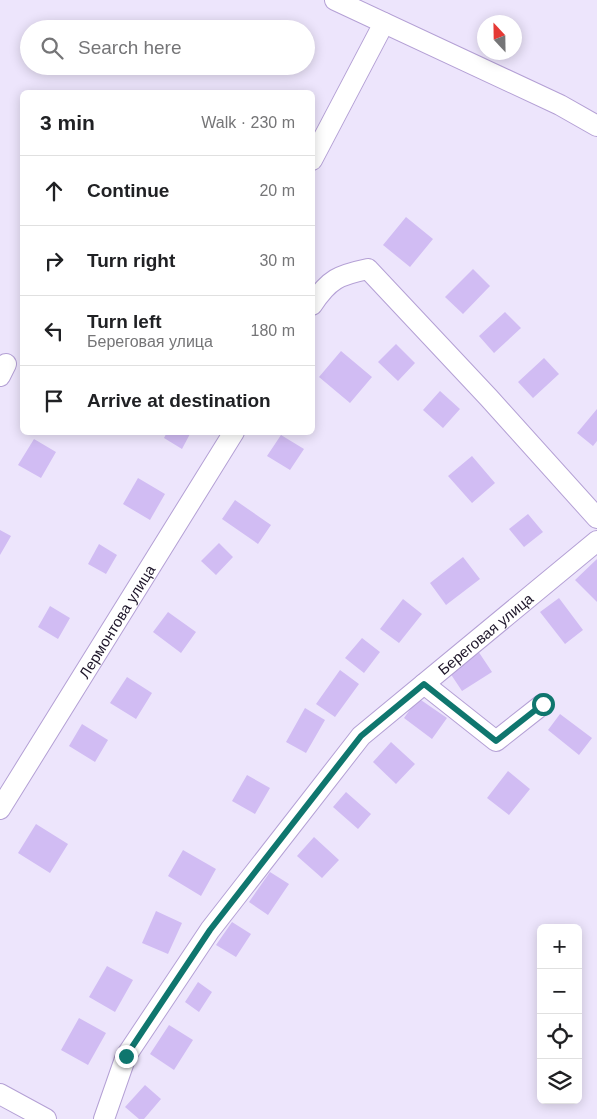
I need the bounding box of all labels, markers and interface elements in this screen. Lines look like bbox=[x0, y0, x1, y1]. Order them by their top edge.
north arrow bbox=[477, 15, 522, 60]
search box bbox=[20, 20, 315, 75]
icon: search bbox=[38, 34, 66, 62]
text: Search here bbox=[78, 37, 182, 58]
text: 3 min bbox=[40, 111, 95, 134]
text: Walk · 230 m bbox=[201, 114, 295, 131]
icon: ahead bbox=[40, 177, 68, 205]
text: Continue bbox=[87, 180, 169, 201]
text: 20 m bbox=[259, 182, 295, 199]
icon: right bbox=[40, 247, 68, 275]
text: Turn right bbox=[87, 250, 175, 271]
text: 30 m bbox=[259, 252, 295, 269]
text: Turn left bbox=[87, 311, 162, 332]
icon: left bbox=[40, 317, 68, 345]
text: 180 m bbox=[251, 322, 295, 339]
text: Береговая улица bbox=[87, 333, 213, 350]
icon: arrive bbox=[40, 387, 68, 415]
text: Arrive at destination bbox=[87, 390, 271, 411]
street label: Лермонтова улица bbox=[75, 561, 158, 681]
street label: Береговая улица bbox=[434, 589, 537, 678]
route start bbox=[532, 693, 555, 716]
map controls bbox=[537, 924, 582, 1104]
button: + bbox=[537, 924, 582, 969]
button: − bbox=[537, 969, 582, 1014]
button: locate bbox=[537, 1014, 582, 1059]
route end bbox=[115, 1045, 138, 1068]
button: layers bbox=[537, 1059, 582, 1104]

